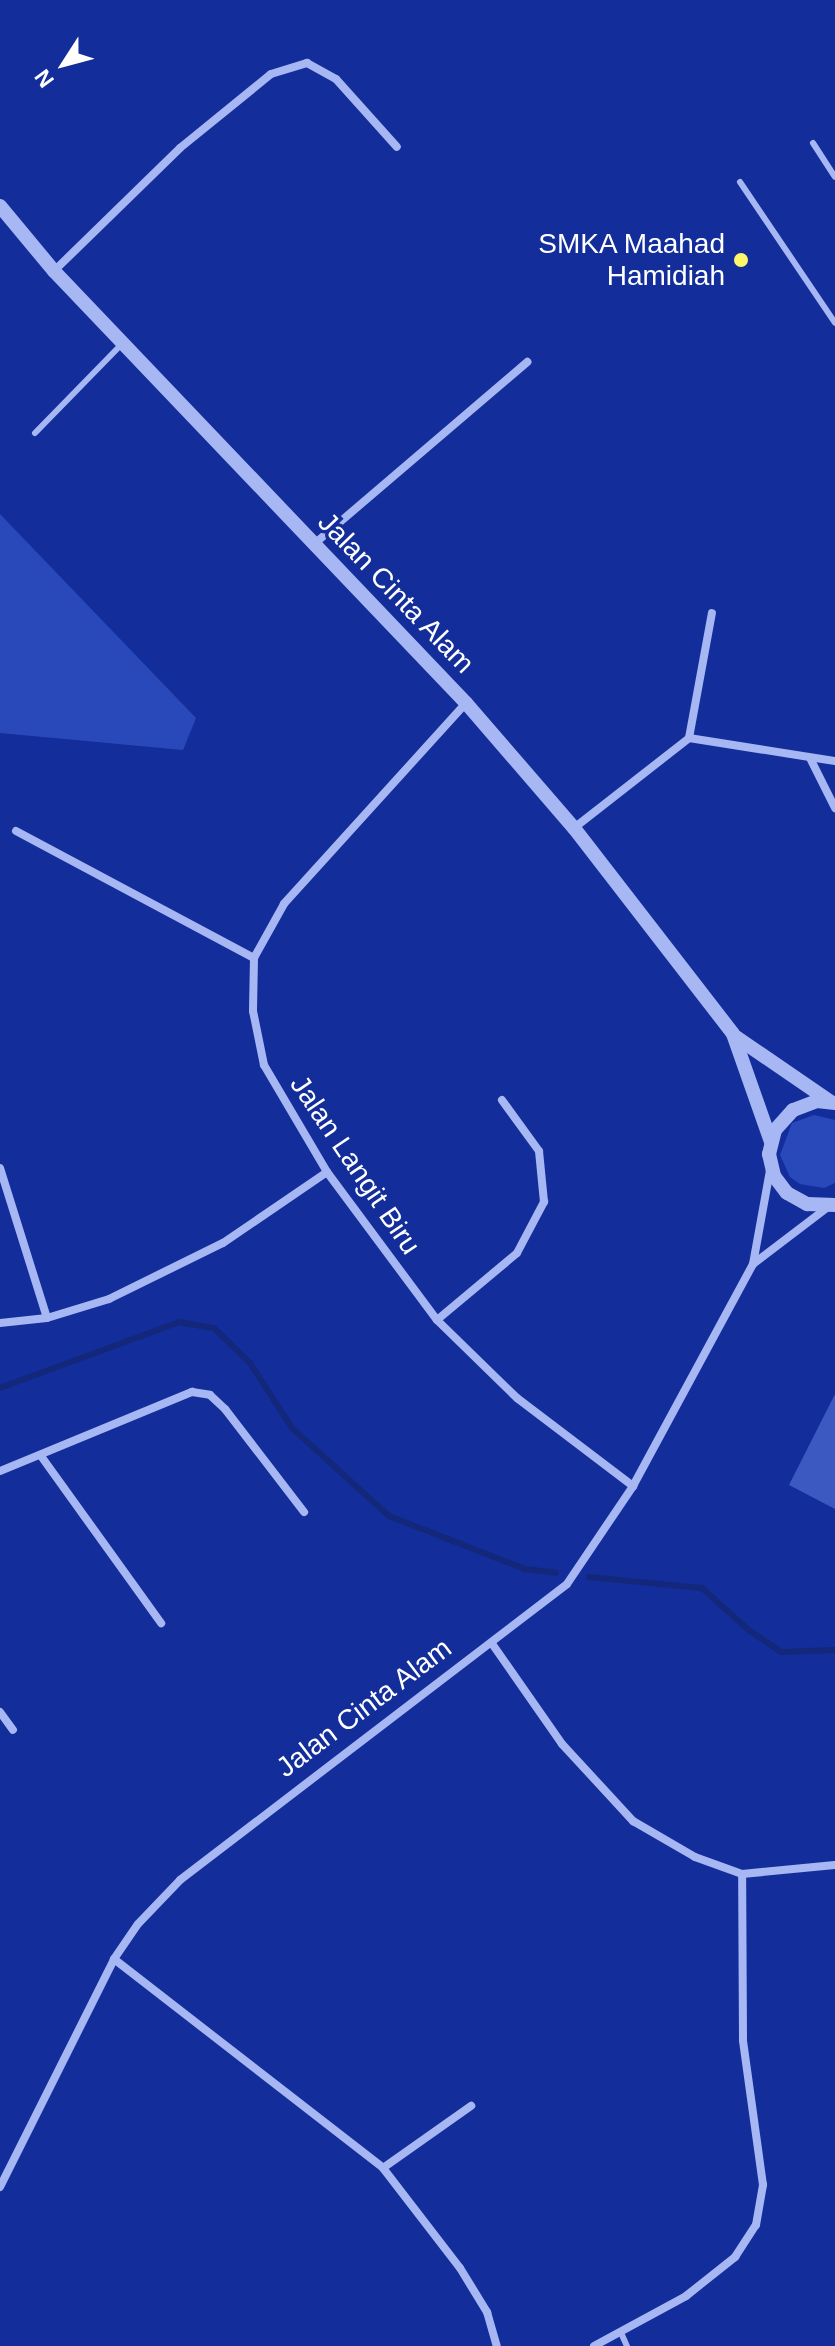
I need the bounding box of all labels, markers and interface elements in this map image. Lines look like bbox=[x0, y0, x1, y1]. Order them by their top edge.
north arrow bbox=[24, 24, 104, 104]
text: N bbox=[29, 65, 59, 92]
place label: SMKA Maahad Hamidiah bbox=[537, 227, 725, 293]
marker: SMKA Maahad Hamidiah bbox=[732, 251, 750, 269]
street label: Jalan Cinta Alam bbox=[310, 505, 482, 681]
street label: Jalan Langit Biru bbox=[283, 1069, 427, 1261]
street label: Jalan Cinta Alam bbox=[269, 1631, 459, 1785]

